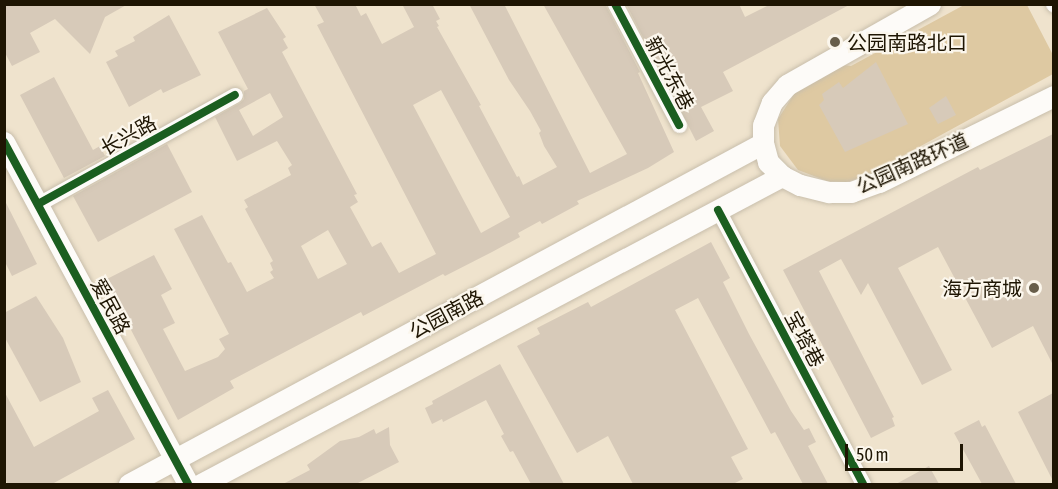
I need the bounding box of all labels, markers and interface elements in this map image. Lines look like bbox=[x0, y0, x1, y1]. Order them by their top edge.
place label: 公园南路北口 bbox=[847, 30, 967, 54]
street label: 新光东巷 bbox=[641, 32, 699, 114]
marker: 公园南路北口 bbox=[828, 35, 842, 49]
street label: 长兴路 bbox=[96, 110, 160, 160]
street label: 公园南路环道 bbox=[852, 128, 972, 198]
street label: 爱民路 bbox=[86, 274, 136, 338]
place label: 海方商城 bbox=[942, 276, 1022, 300]
marker: 海方商城 bbox=[1027, 281, 1041, 295]
street label: 公园南路 bbox=[405, 285, 487, 343]
street label: 宝塔巷 bbox=[780, 307, 830, 371]
scale bar bbox=[848, 432, 966, 470]
text: 50 m bbox=[856, 444, 888, 465]

